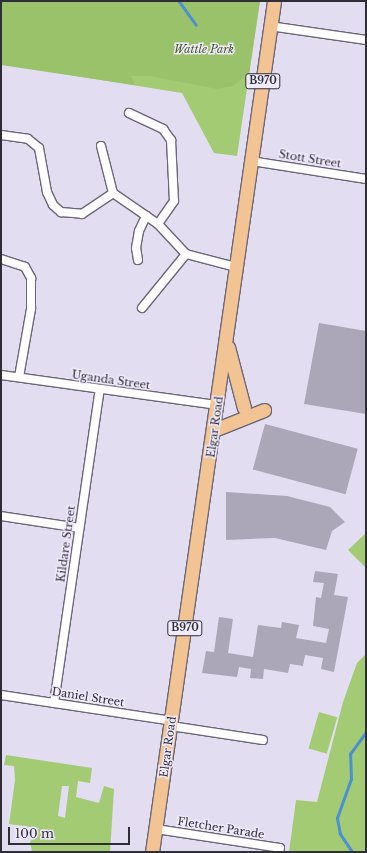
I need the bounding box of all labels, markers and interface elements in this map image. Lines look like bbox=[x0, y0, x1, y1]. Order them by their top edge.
park label: Wattle Park bbox=[174, 42, 234, 56]
road number: B970 bbox=[245, 73, 281, 89]
street label: Stott Street bbox=[278, 148, 342, 170]
street label: Uganda Street bbox=[71, 368, 151, 392]
street label: Elgar Road bbox=[204, 395, 226, 459]
street label: Kildare Street bbox=[54, 505, 78, 583]
road number: B970 bbox=[167, 620, 203, 636]
street label: Daniel Street bbox=[51, 685, 125, 709]
street label: Elgar Road bbox=[157, 715, 179, 779]
street label: Fletcher Parade bbox=[176, 815, 266, 841]
scale bar bbox=[10, 819, 132, 845]
text: 100 m bbox=[15, 826, 54, 841]

